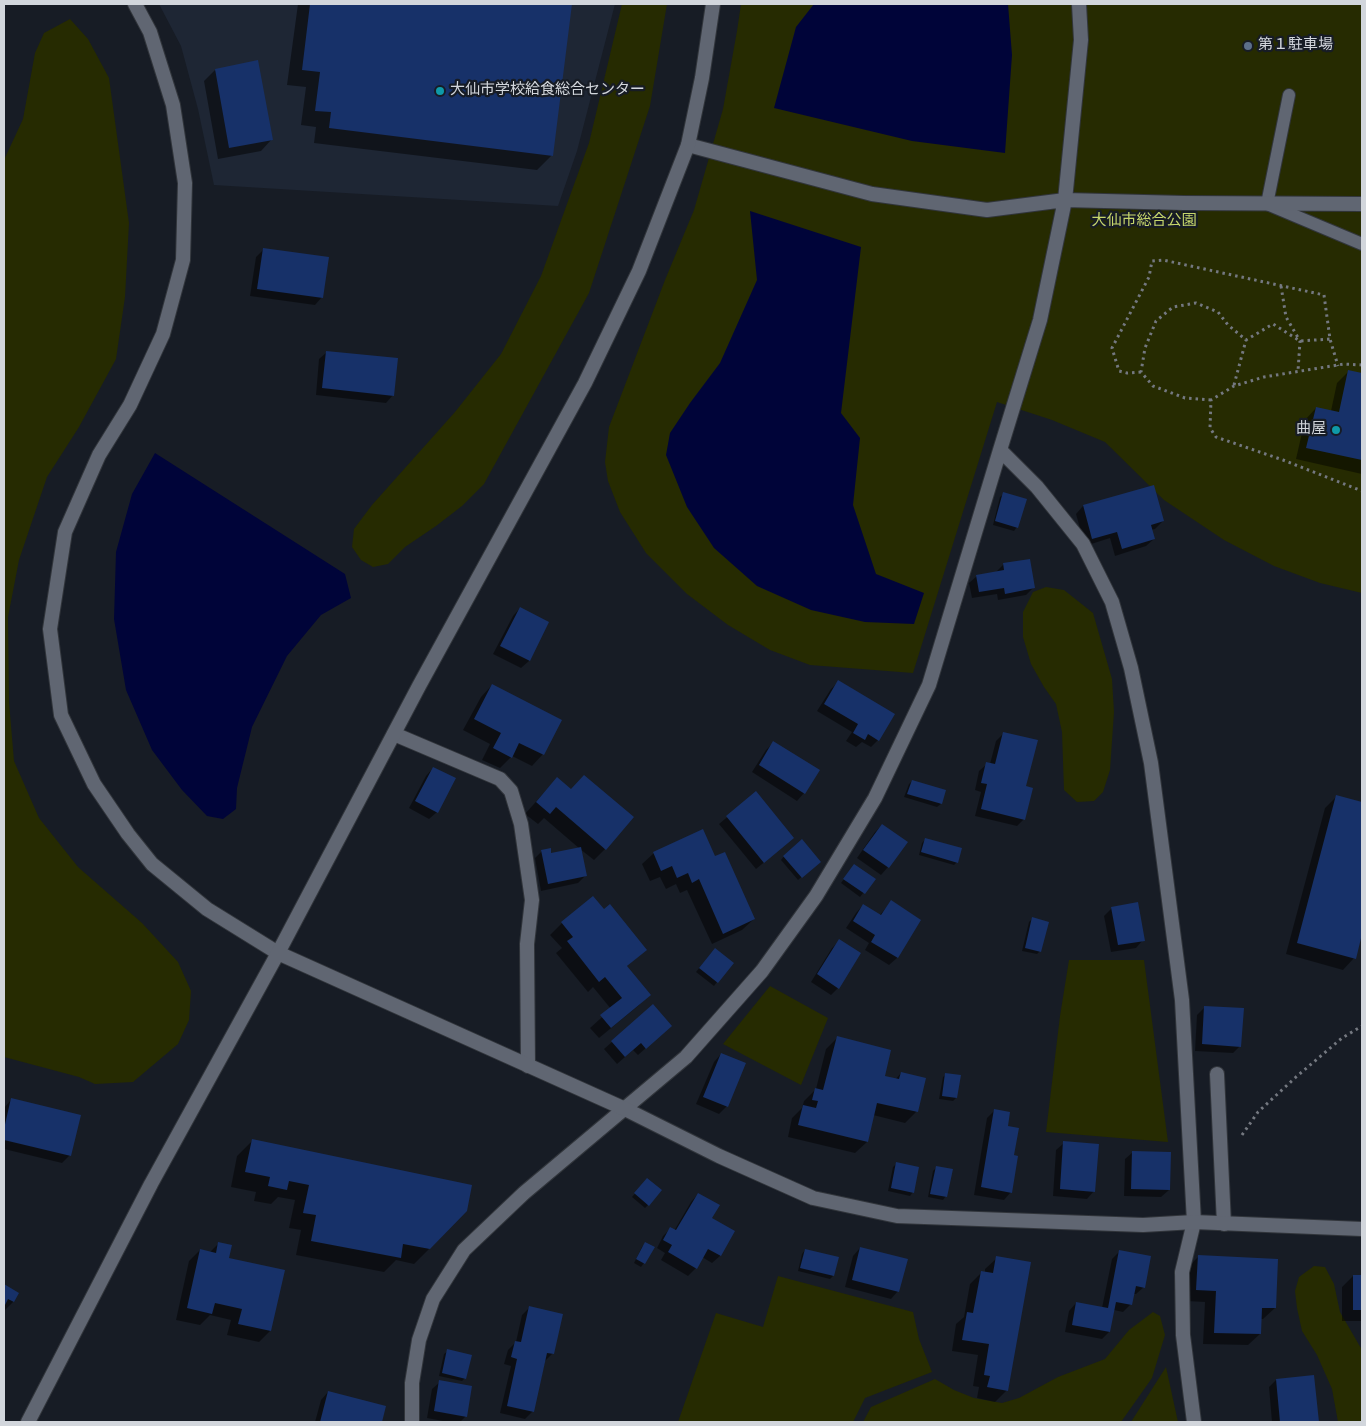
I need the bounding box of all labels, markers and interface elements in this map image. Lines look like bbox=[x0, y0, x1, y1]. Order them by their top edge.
place label: 第１駐車場 bbox=[1258, 37, 1333, 55]
marker: 第１駐車場 bbox=[1242, 40, 1254, 52]
place label: 大仙市学校給食総合センター bbox=[450, 82, 645, 100]
marker: 大仙市学校給食総合センター bbox=[434, 85, 446, 97]
park label: 大仙市総合公園 bbox=[1092, 213, 1196, 231]
place label: 曲屋 bbox=[1296, 421, 1326, 439]
marker: 曲屋 bbox=[1330, 424, 1342, 436]

